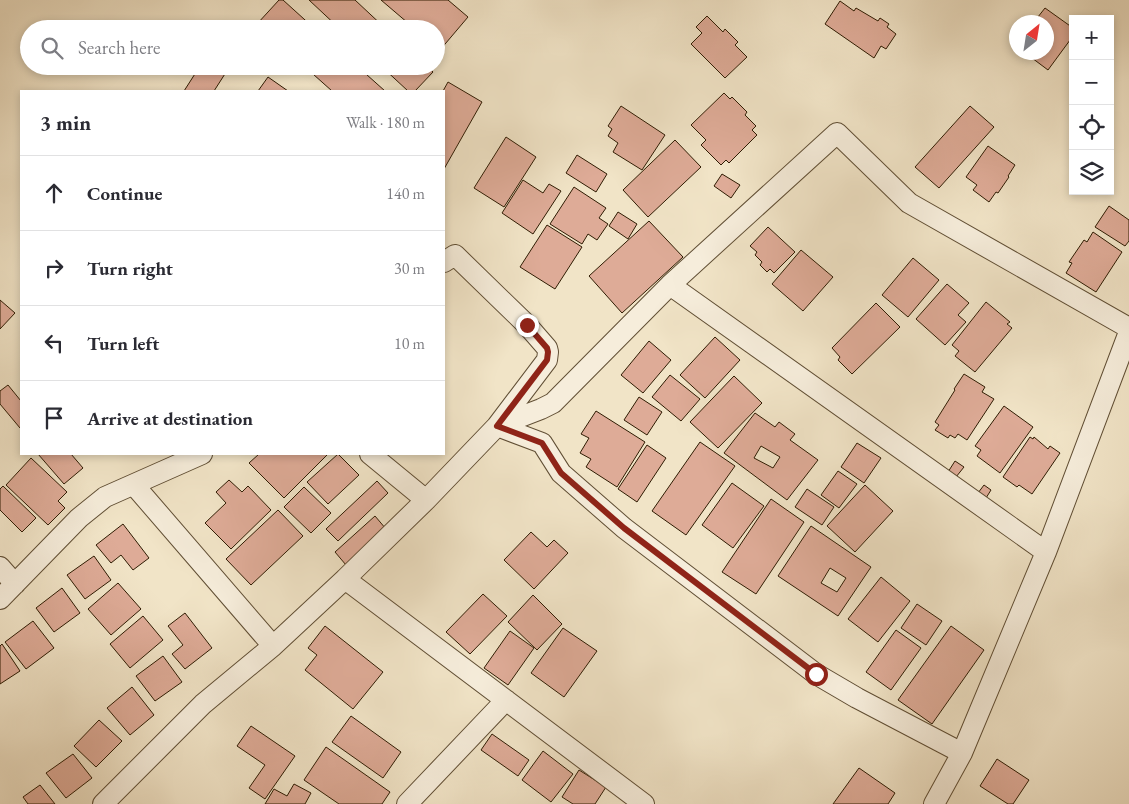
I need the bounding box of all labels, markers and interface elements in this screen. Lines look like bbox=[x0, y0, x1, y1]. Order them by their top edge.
north arrow bbox=[1009, 15, 1054, 60]
map controls bbox=[1069, 15, 1114, 195]
button: + bbox=[1069, 15, 1114, 60]
search box bbox=[20, 20, 445, 75]
icon: search bbox=[38, 34, 66, 62]
text: Search here bbox=[78, 35, 160, 60]
button: − bbox=[1069, 60, 1114, 105]
button: locate bbox=[1069, 105, 1114, 150]
text: 3 min bbox=[40, 109, 91, 136]
text: Walk · 180 m bbox=[346, 112, 425, 133]
button: layers bbox=[1069, 150, 1114, 195]
icon: ahead bbox=[40, 179, 68, 207]
text: Continue bbox=[87, 181, 162, 206]
text: 140 m bbox=[386, 183, 425, 204]
icon: right bbox=[40, 254, 68, 282]
text: Turn right bbox=[87, 256, 173, 281]
text: 30 m bbox=[394, 258, 425, 279]
route end bbox=[516, 314, 539, 337]
icon: left bbox=[40, 329, 68, 357]
text: Turn left bbox=[87, 331, 159, 356]
text: 10 m bbox=[394, 333, 425, 354]
icon: arrive bbox=[40, 404, 68, 432]
text: Arrive at destination bbox=[87, 406, 253, 431]
route start bbox=[805, 663, 828, 686]

